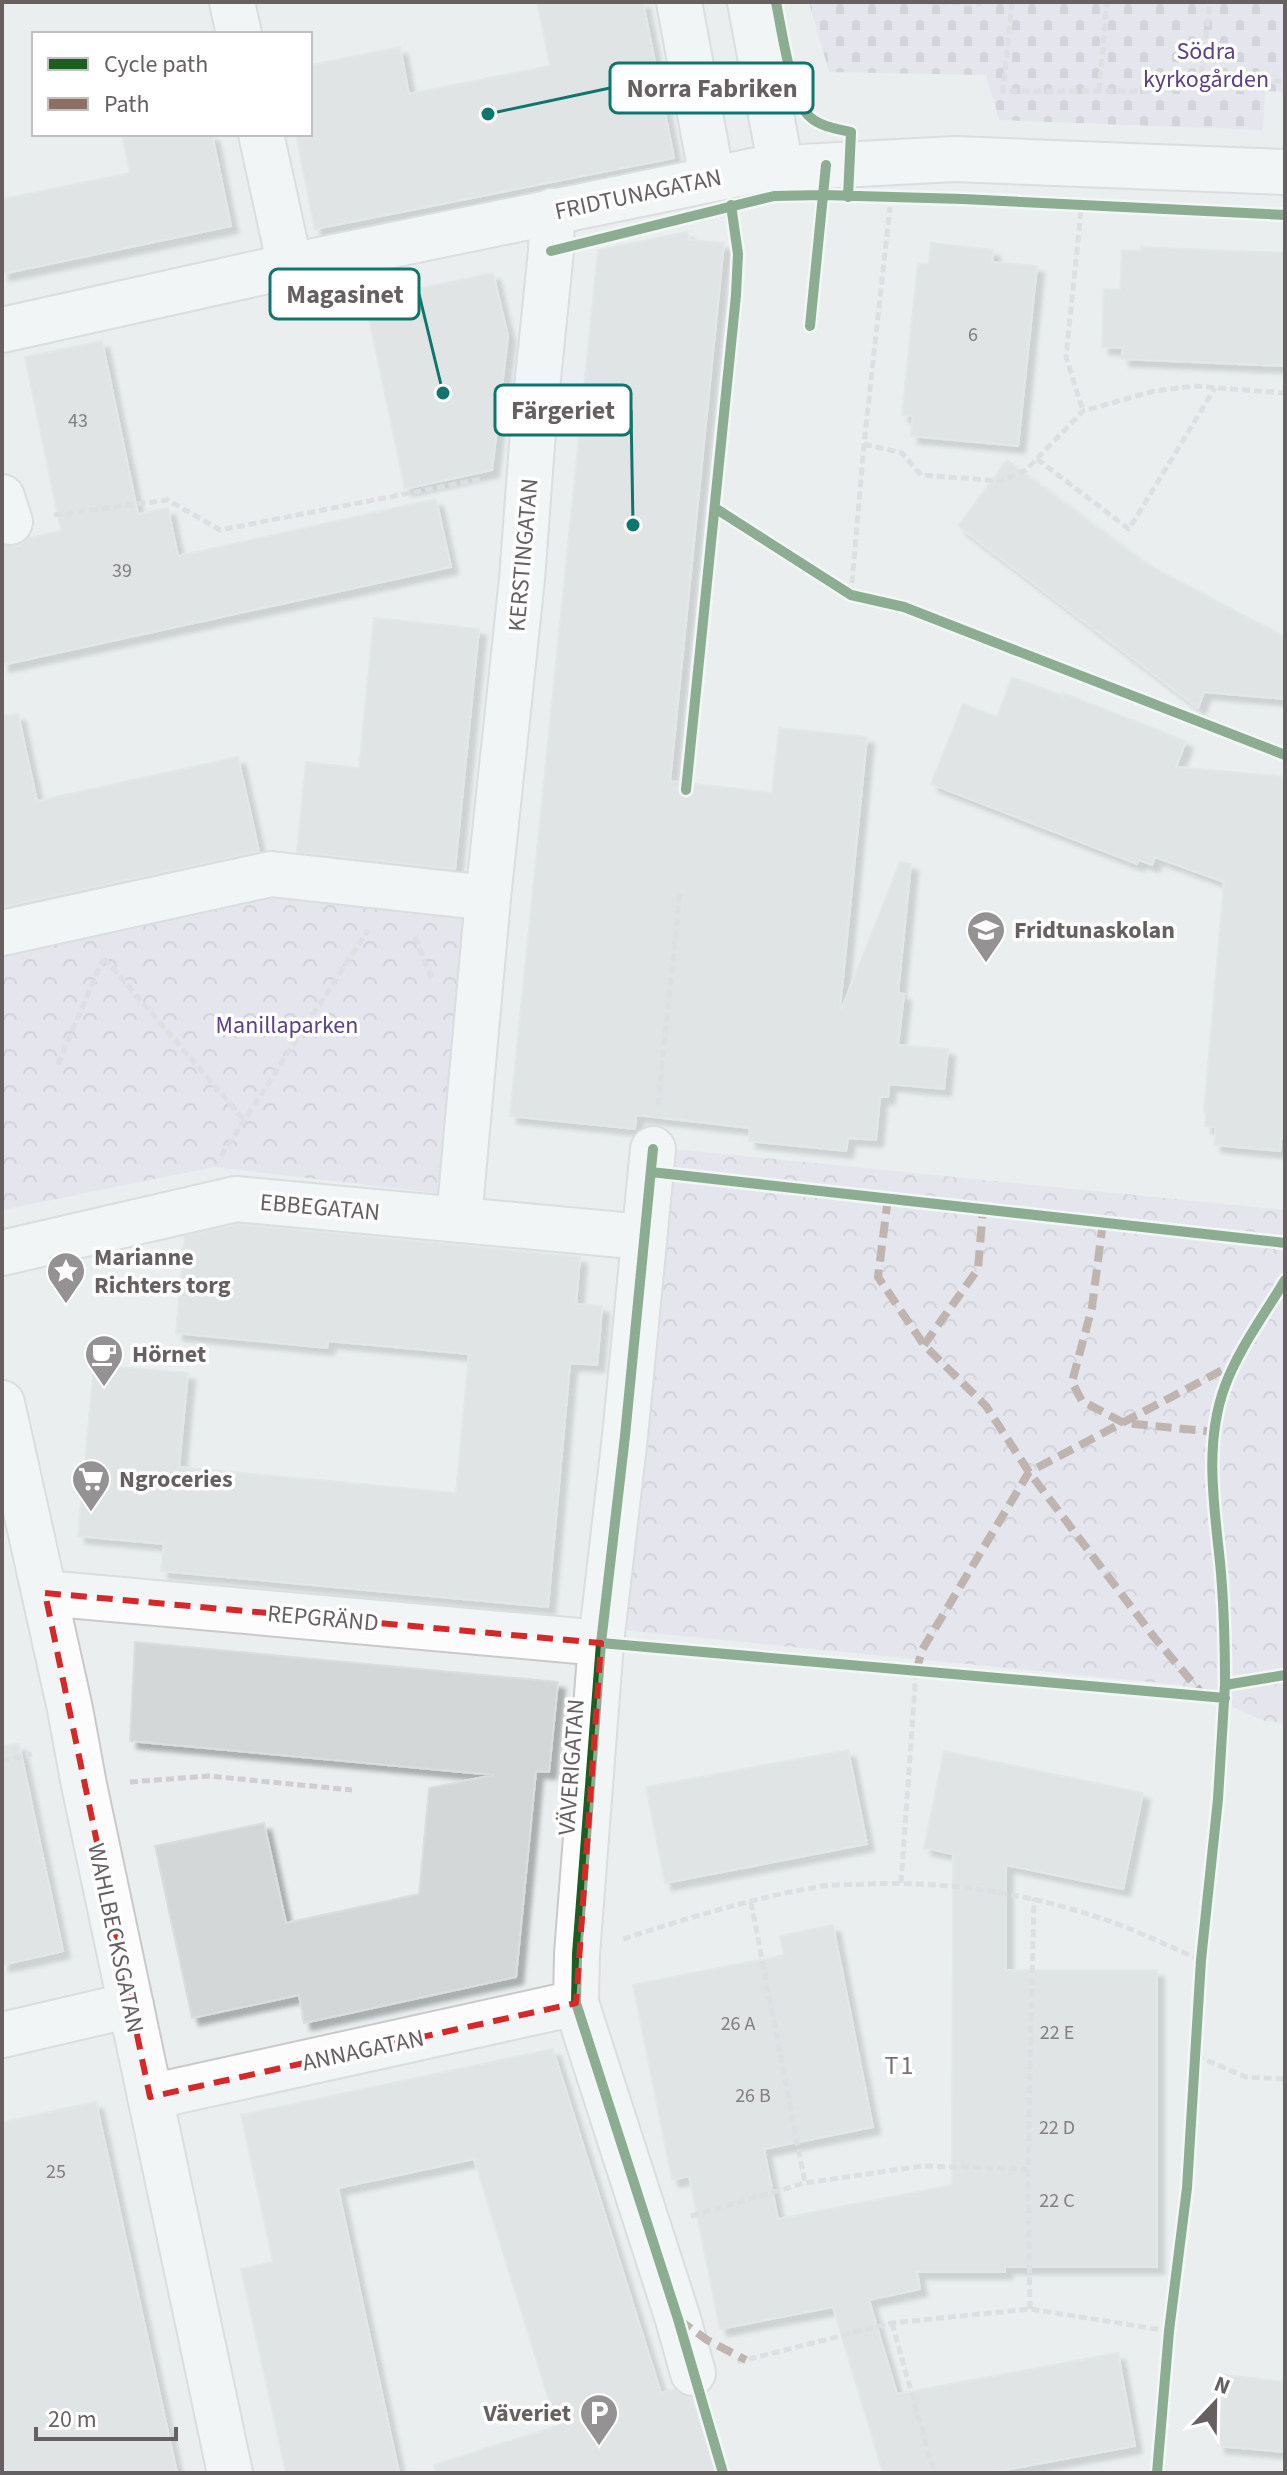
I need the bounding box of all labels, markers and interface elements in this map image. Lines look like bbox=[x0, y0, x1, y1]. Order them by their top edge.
legend bbox=[32, 32, 312, 136]
park label: Södra kyrkogården bbox=[1143, 34, 1269, 97]
text: Cycle path bbox=[104, 47, 208, 82]
callout: Norra Fabriken bbox=[610, 63, 813, 113]
text: Norra Fabriken bbox=[626, 70, 798, 107]
text: Path bbox=[104, 87, 150, 122]
street label: FRIDTUNAGATAN bbox=[552, 160, 725, 229]
callout: Magasinet bbox=[270, 269, 419, 319]
text: Magasinet bbox=[286, 276, 404, 313]
house number: 6 bbox=[968, 321, 978, 349]
callout: Färgeriet bbox=[495, 385, 631, 435]
text: Färgeriet bbox=[511, 392, 615, 429]
house number: 43 bbox=[68, 407, 88, 435]
street label: KERSTINGATAN bbox=[499, 477, 548, 633]
house number: 39 bbox=[112, 557, 132, 585]
school or university icon: Fridtunaskolan bbox=[965, 909, 1007, 964]
place label: Fridtunaskolan bbox=[1014, 913, 1175, 948]
park label: Manillaparken bbox=[216, 1008, 358, 1043]
street label: EBBEGATAN bbox=[258, 1185, 381, 1230]
place label: Marianne Richters torg bbox=[94, 1240, 231, 1303]
place icon: Marianne Richters torg bbox=[45, 1250, 87, 1305]
cafe icon: Hörnet bbox=[83, 1333, 125, 1388]
place label: Hörnet bbox=[132, 1337, 206, 1372]
supermarket icon: Ngroceries bbox=[70, 1458, 112, 1513]
place label: Ngroceries bbox=[119, 1462, 233, 1497]
street label: REPGRÄND bbox=[266, 1596, 380, 1641]
street label: VÄVERIGATAN bbox=[549, 1698, 594, 1836]
street label: WAHLBECKSGATAN bbox=[78, 1840, 153, 2036]
house number: 26 A bbox=[721, 2010, 756, 2038]
house number: 22 E bbox=[1040, 2019, 1074, 2047]
street label: ANNAGATAN bbox=[299, 2021, 427, 2080]
district label: T1 bbox=[885, 2047, 915, 2084]
house number: 26 B bbox=[735, 2082, 771, 2110]
house number: 22 D bbox=[1039, 2114, 1075, 2142]
house number: 25 bbox=[46, 2158, 66, 2186]
house number: 22 C bbox=[1039, 2187, 1075, 2215]
north arrow bbox=[1175, 2363, 1255, 2443]
text: N bbox=[1209, 2368, 1235, 2403]
scale bar bbox=[36, 2391, 176, 2441]
parking icon: Väveriet bbox=[578, 2392, 620, 2447]
place label: Väveriet bbox=[483, 2396, 571, 2431]
text: 20 m bbox=[48, 2402, 97, 2437]

